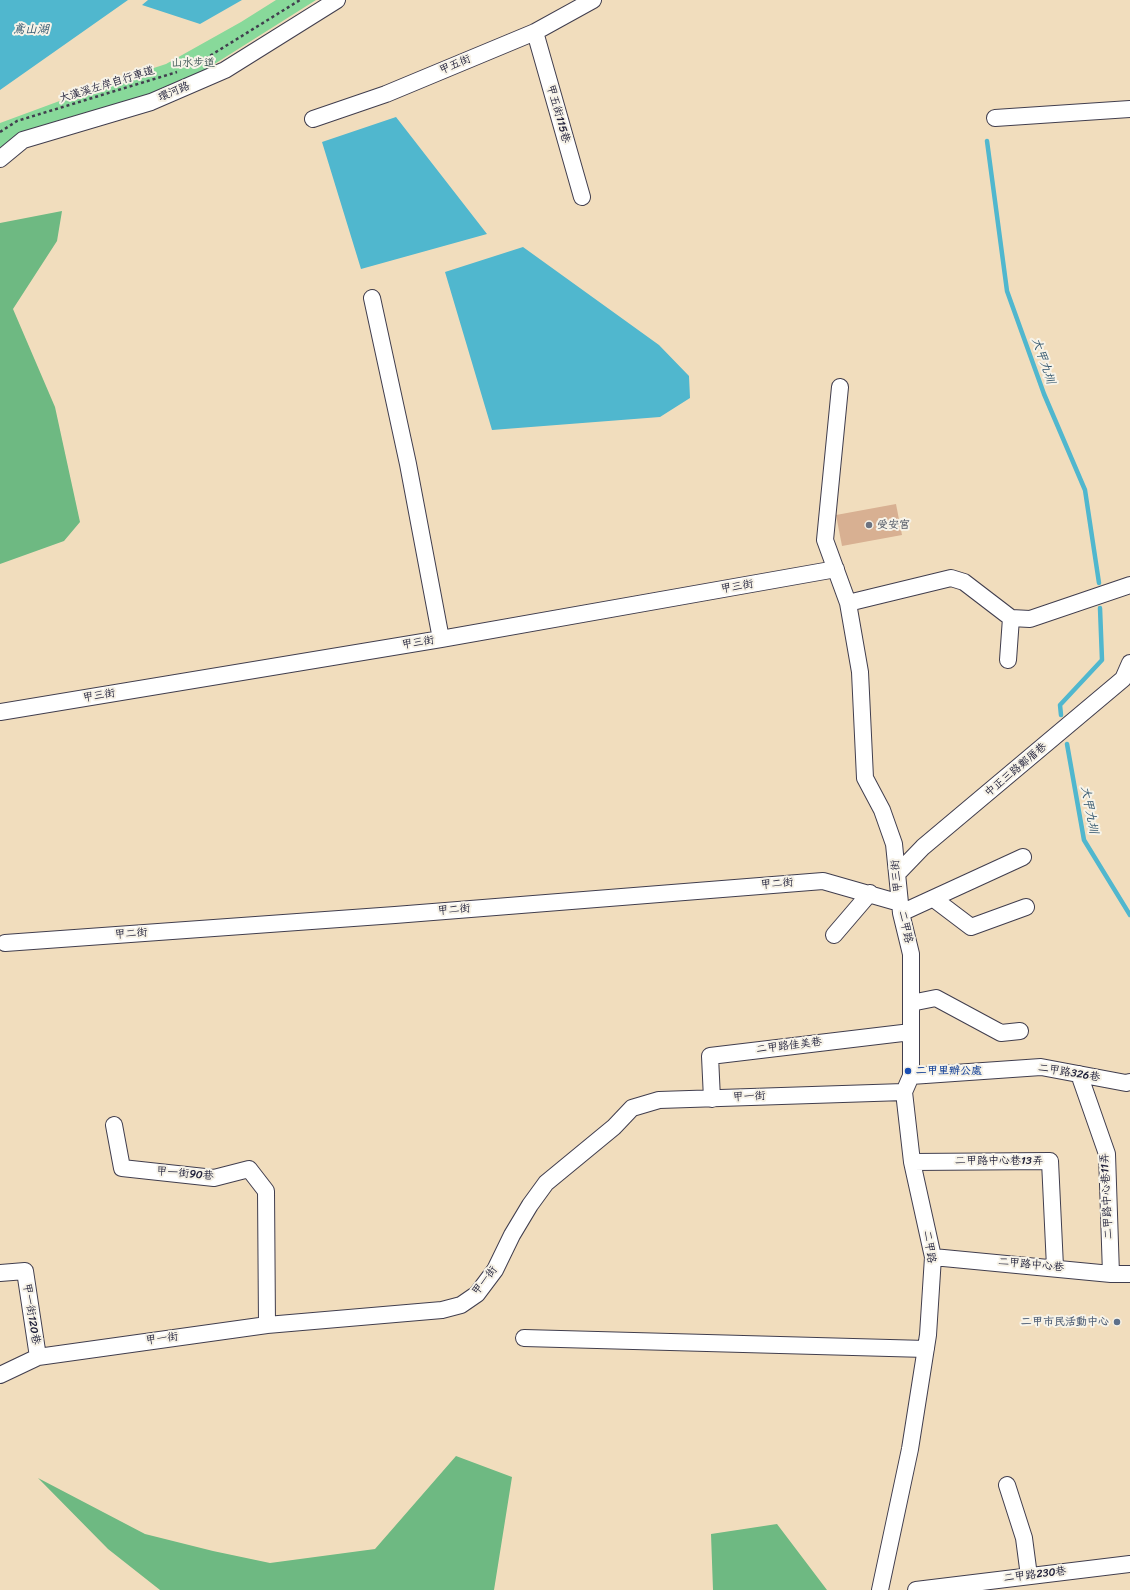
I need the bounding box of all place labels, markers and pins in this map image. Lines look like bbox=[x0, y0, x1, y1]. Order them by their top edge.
place label: 受安宮 bbox=[877, 518, 910, 532]
marker: 受安宮 bbox=[864, 520, 874, 530]
place label: 二甲里辦公處 bbox=[916, 1064, 982, 1078]
marker: 二甲里辦公處 bbox=[903, 1066, 913, 1076]
place label: 二甲市民活動中心 bbox=[1021, 1315, 1109, 1329]
marker: 二甲市民活動中心 bbox=[1112, 1317, 1122, 1327]

